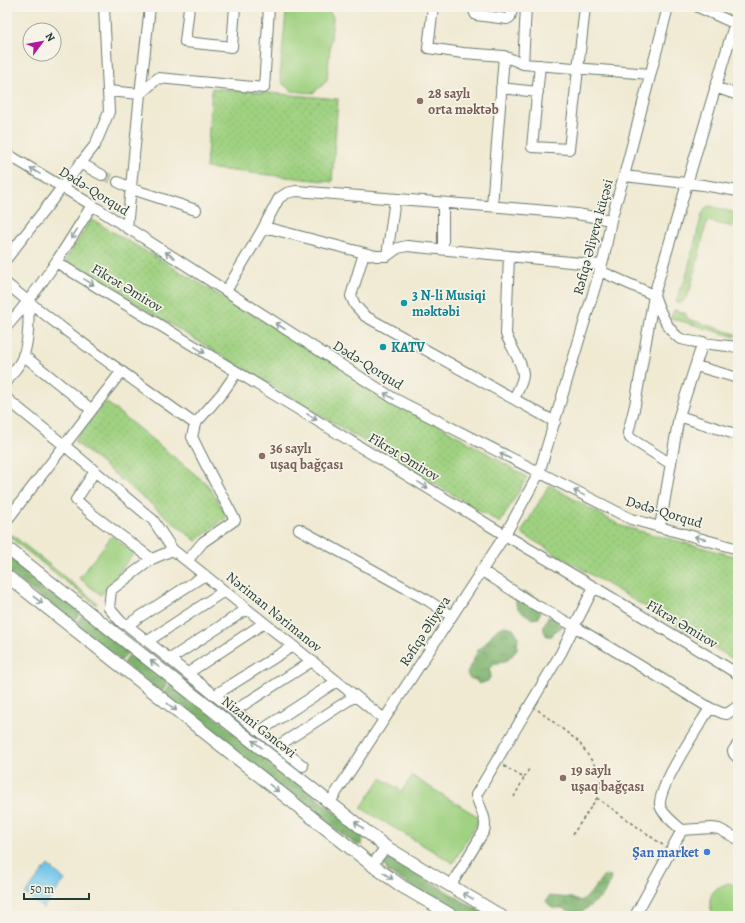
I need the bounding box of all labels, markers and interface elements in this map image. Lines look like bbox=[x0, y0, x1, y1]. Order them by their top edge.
north arrow bbox=[22, 22, 62, 62]
text: N bbox=[42, 30, 59, 44]
place label: 28 saylı orta məktəb bbox=[428, 84, 499, 119]
marker: 28 saylı orta məktəb bbox=[415, 96, 425, 106]
street label: Dədə-Qorqud bbox=[55, 162, 133, 220]
one-way arrow bbox=[29, 167, 41, 175]
street label: Rəfiqə Əliyeva küçəsi bbox=[568, 177, 618, 297]
one-way arrow bbox=[70, 228, 78, 239]
one-way arrow bbox=[164, 251, 176, 259]
street label: Fikrət Əmirov bbox=[88, 259, 167, 317]
one-way arrow bbox=[83, 278, 94, 286]
place label: 3 N-li Musiqi məktəbi bbox=[412, 286, 486, 321]
marker: 3 N-li Musiqi məktəbi bbox=[399, 298, 409, 308]
one-way arrow bbox=[274, 321, 286, 329]
street label: Dədə-Qorqud bbox=[329, 336, 407, 394]
place label: KATV bbox=[391, 338, 425, 357]
marker: KATV bbox=[378, 342, 388, 352]
one-way arrow bbox=[195, 345, 206, 354]
one-way arrow bbox=[383, 391, 395, 399]
one-way arrow bbox=[306, 413, 317, 422]
street label: Fikrət Əmirov bbox=[365, 428, 444, 486]
place label: 36 saylı uşaq bağçası bbox=[270, 439, 343, 474]
marker: 36 saylı uşaq bağçası bbox=[257, 451, 267, 461]
one-way arrow bbox=[499, 451, 511, 459]
one-way arrow bbox=[417, 481, 428, 489]
one-way arrow bbox=[573, 489, 585, 496]
street label: Dədə-Qorqud bbox=[623, 491, 705, 533]
one-way arrow bbox=[694, 534, 707, 541]
street label: Nəriman Nərimanov bbox=[222, 567, 326, 657]
street label: Rəfiqə Əliyeva bbox=[395, 592, 455, 670]
street label: Fikrət Əmirov bbox=[643, 595, 722, 653]
one-way arrow bbox=[32, 596, 43, 605]
one-way arrow bbox=[149, 660, 160, 668]
street label: Nizami Gəncəvi bbox=[218, 692, 300, 762]
one-way arrow bbox=[167, 703, 178, 711]
one-way arrow bbox=[252, 740, 263, 749]
place label: 19 saylı uşaq bağçası bbox=[571, 761, 644, 796]
marker: 19 saylı uşaq bağçası bbox=[558, 773, 568, 783]
one-way arrow bbox=[269, 783, 280, 792]
one-way arrow bbox=[354, 821, 365, 829]
place label: Şan market bbox=[632, 843, 699, 862]
marker: Şan market bbox=[702, 847, 712, 857]
one-way arrow bbox=[382, 872, 393, 880]
scale bar bbox=[24, 875, 89, 901]
text: 50 m bbox=[30, 881, 54, 897]
one-way arrow bbox=[462, 891, 474, 899]

